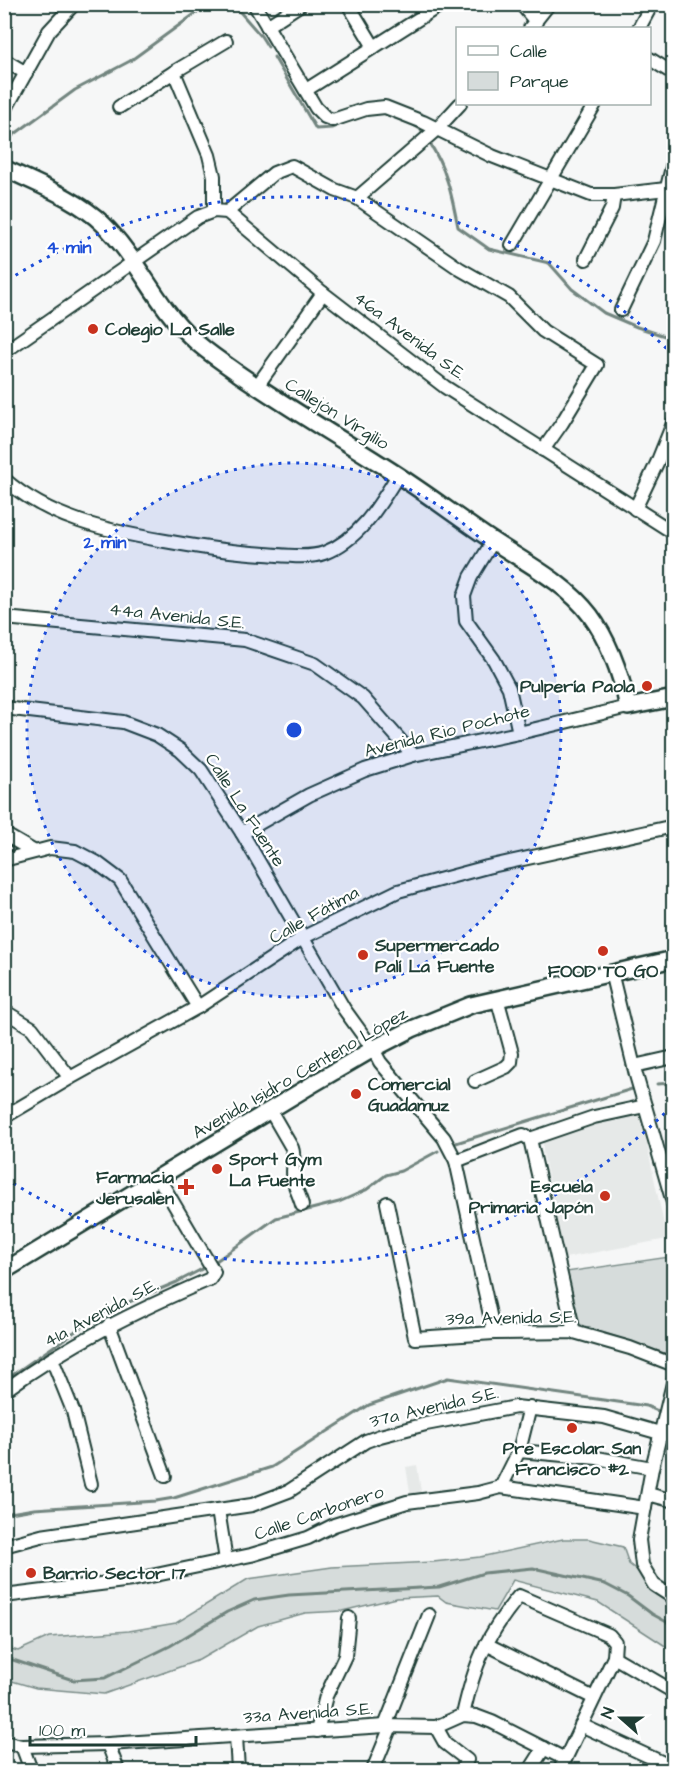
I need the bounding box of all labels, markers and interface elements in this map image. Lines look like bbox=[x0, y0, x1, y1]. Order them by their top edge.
legend bbox=[456, 27, 651, 105]
text: Calle bbox=[510, 39, 548, 64]
text: Parque bbox=[510, 69, 569, 94]
text: 4 min bbox=[46, 235, 92, 260]
street label: 46a Avenida S.E. bbox=[349, 285, 471, 387]
place label: Colegio La Salle bbox=[105, 317, 235, 343]
marker: Colegio La Salle bbox=[86, 322, 100, 336]
street label: Callejón Virgilio bbox=[280, 372, 394, 457]
text: 2 min bbox=[82, 530, 127, 555]
street label: 44a Avenida S.E. bbox=[108, 596, 246, 636]
place label: Pulpería Paola bbox=[520, 674, 636, 699]
marker: Pulpería Paola bbox=[640, 679, 654, 693]
street label: Avenida Rio Pochote bbox=[362, 698, 533, 764]
centre of rings bbox=[284, 720, 304, 740]
street label: Calle La Fuente bbox=[199, 748, 291, 872]
street label: Calle Fátima bbox=[265, 880, 363, 950]
place label: Supermercado Palí La Fuente bbox=[374, 933, 500, 979]
marker: FOOD TO GO bbox=[596, 944, 610, 958]
marker: Supermercado Palí La Fuente bbox=[356, 948, 370, 962]
place label: FOOD TO GO bbox=[548, 959, 658, 984]
street label: Avenida Isidro Centeno López bbox=[188, 1001, 412, 1145]
place label: Comercial Guadamuz bbox=[368, 1072, 451, 1118]
marker: Comercial Guadamuz bbox=[349, 1087, 363, 1101]
place label: Sport Gym La Fuente bbox=[228, 1147, 322, 1193]
marker: Sport Gym La Fuente bbox=[210, 1162, 224, 1176]
place label: Farmacia Jerusalen bbox=[95, 1165, 175, 1211]
place label: Escuela Primaria Japón bbox=[469, 1174, 594, 1220]
marker: Farmacia Jerusalen bbox=[179, 1180, 193, 1194]
marker: Escuela Primaria Japón bbox=[598, 1189, 612, 1203]
street label: 41a Avenida S.E. bbox=[39, 1272, 163, 1354]
street label: 39a Avenida S.E. bbox=[445, 1304, 577, 1332]
street label: 37a Avenida S.E. bbox=[367, 1380, 501, 1434]
marker: Pre Escolar San Francisco #2 bbox=[565, 1421, 579, 1435]
place label: Pre Escolar San Francisco #2 bbox=[503, 1436, 641, 1482]
street label: Calle Carbonero bbox=[251, 1479, 387, 1547]
place label: Barrio Sector 17 bbox=[43, 1561, 186, 1586]
marker: Barrio Sector 17 bbox=[24, 1566, 38, 1580]
north arrow bbox=[591, 1688, 651, 1748]
street label: 33a Avenida S.E. bbox=[242, 1696, 374, 1730]
text: N bbox=[596, 1704, 620, 1722]
scale bar bbox=[30, 1709, 196, 1747]
text: 100 m bbox=[39, 1718, 85, 1743]

